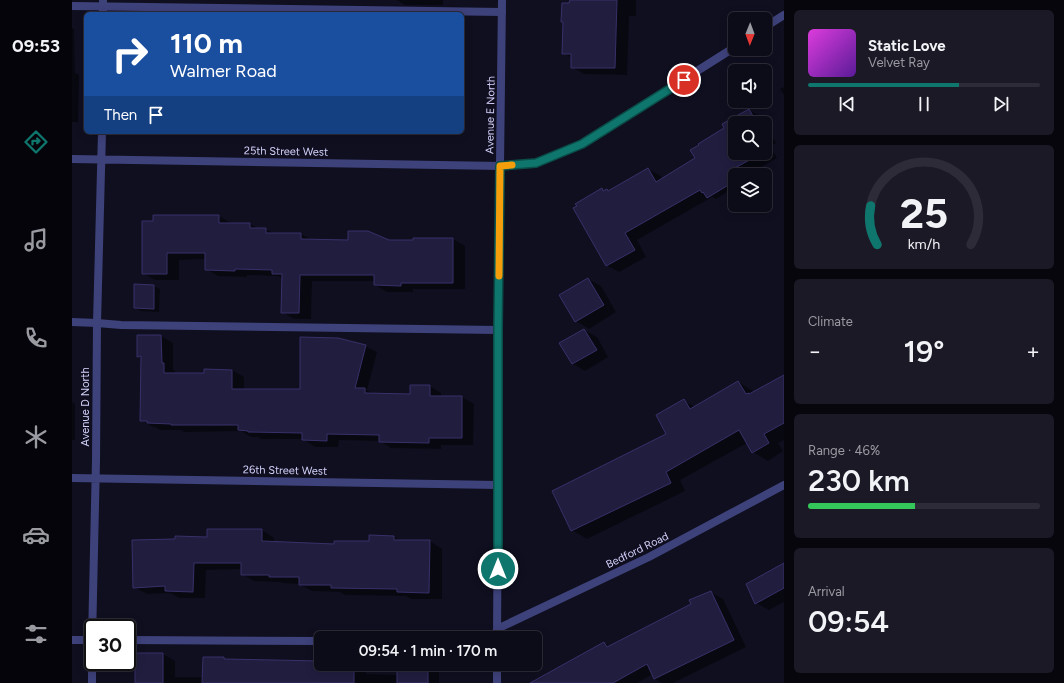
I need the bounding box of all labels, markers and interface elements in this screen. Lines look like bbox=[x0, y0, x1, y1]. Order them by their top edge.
north arrow bbox=[728, 12, 772, 56]
map controls bbox=[728, 12, 772, 212]
text: 110 m bbox=[170, 26, 243, 60]
icon: right bbox=[104, 28, 156, 80]
text: 09:53 bbox=[12, 35, 60, 57]
text: Static Love bbox=[868, 37, 946, 55]
text: Velvet Ray bbox=[868, 55, 930, 70]
text: Walmer Road bbox=[170, 60, 277, 82]
pin bbox=[667, 63, 701, 97]
button: sound bbox=[728, 64, 772, 108]
icon: arrive bbox=[673, 69, 695, 91]
street label: Avenue E North bbox=[483, 76, 498, 154]
icon: previous bbox=[836, 93, 858, 115]
icon: pause bbox=[913, 93, 935, 115]
icon: next bbox=[990, 93, 1012, 115]
icon: arrive bbox=[145, 104, 167, 126]
text: Then bbox=[104, 106, 137, 124]
button: search bbox=[728, 116, 772, 160]
icon: directions bbox=[22, 128, 50, 156]
street label: 25th Street West bbox=[244, 144, 328, 159]
button: layers bbox=[728, 168, 772, 212]
text: 25 bbox=[900, 188, 948, 238]
icon: music bbox=[22, 226, 50, 254]
text: km/h bbox=[908, 234, 940, 252]
text: Climate bbox=[808, 314, 853, 329]
icon: phone bbox=[22, 324, 50, 352]
text: 19° bbox=[903, 333, 945, 370]
text: − bbox=[808, 338, 822, 365]
text: + bbox=[1026, 338, 1040, 365]
street label: Avenue D North bbox=[79, 367, 92, 447]
icon: climate bbox=[22, 423, 50, 451]
text: Range · 46% bbox=[808, 443, 880, 458]
text: 230 km bbox=[808, 462, 910, 499]
street label: 26th Street West bbox=[243, 463, 327, 478]
icon: car bbox=[22, 521, 50, 549]
street label: Bedford Road bbox=[604, 530, 671, 571]
position arrow bbox=[477, 548, 519, 590]
text: Arrival bbox=[808, 584, 845, 599]
text: 09:54 bbox=[808, 603, 889, 640]
speed limit sign: 30 bbox=[84, 619, 136, 671]
icon: filters bbox=[22, 620, 50, 648]
text: 09:54 · 1 min · 170 m bbox=[359, 642, 497, 660]

